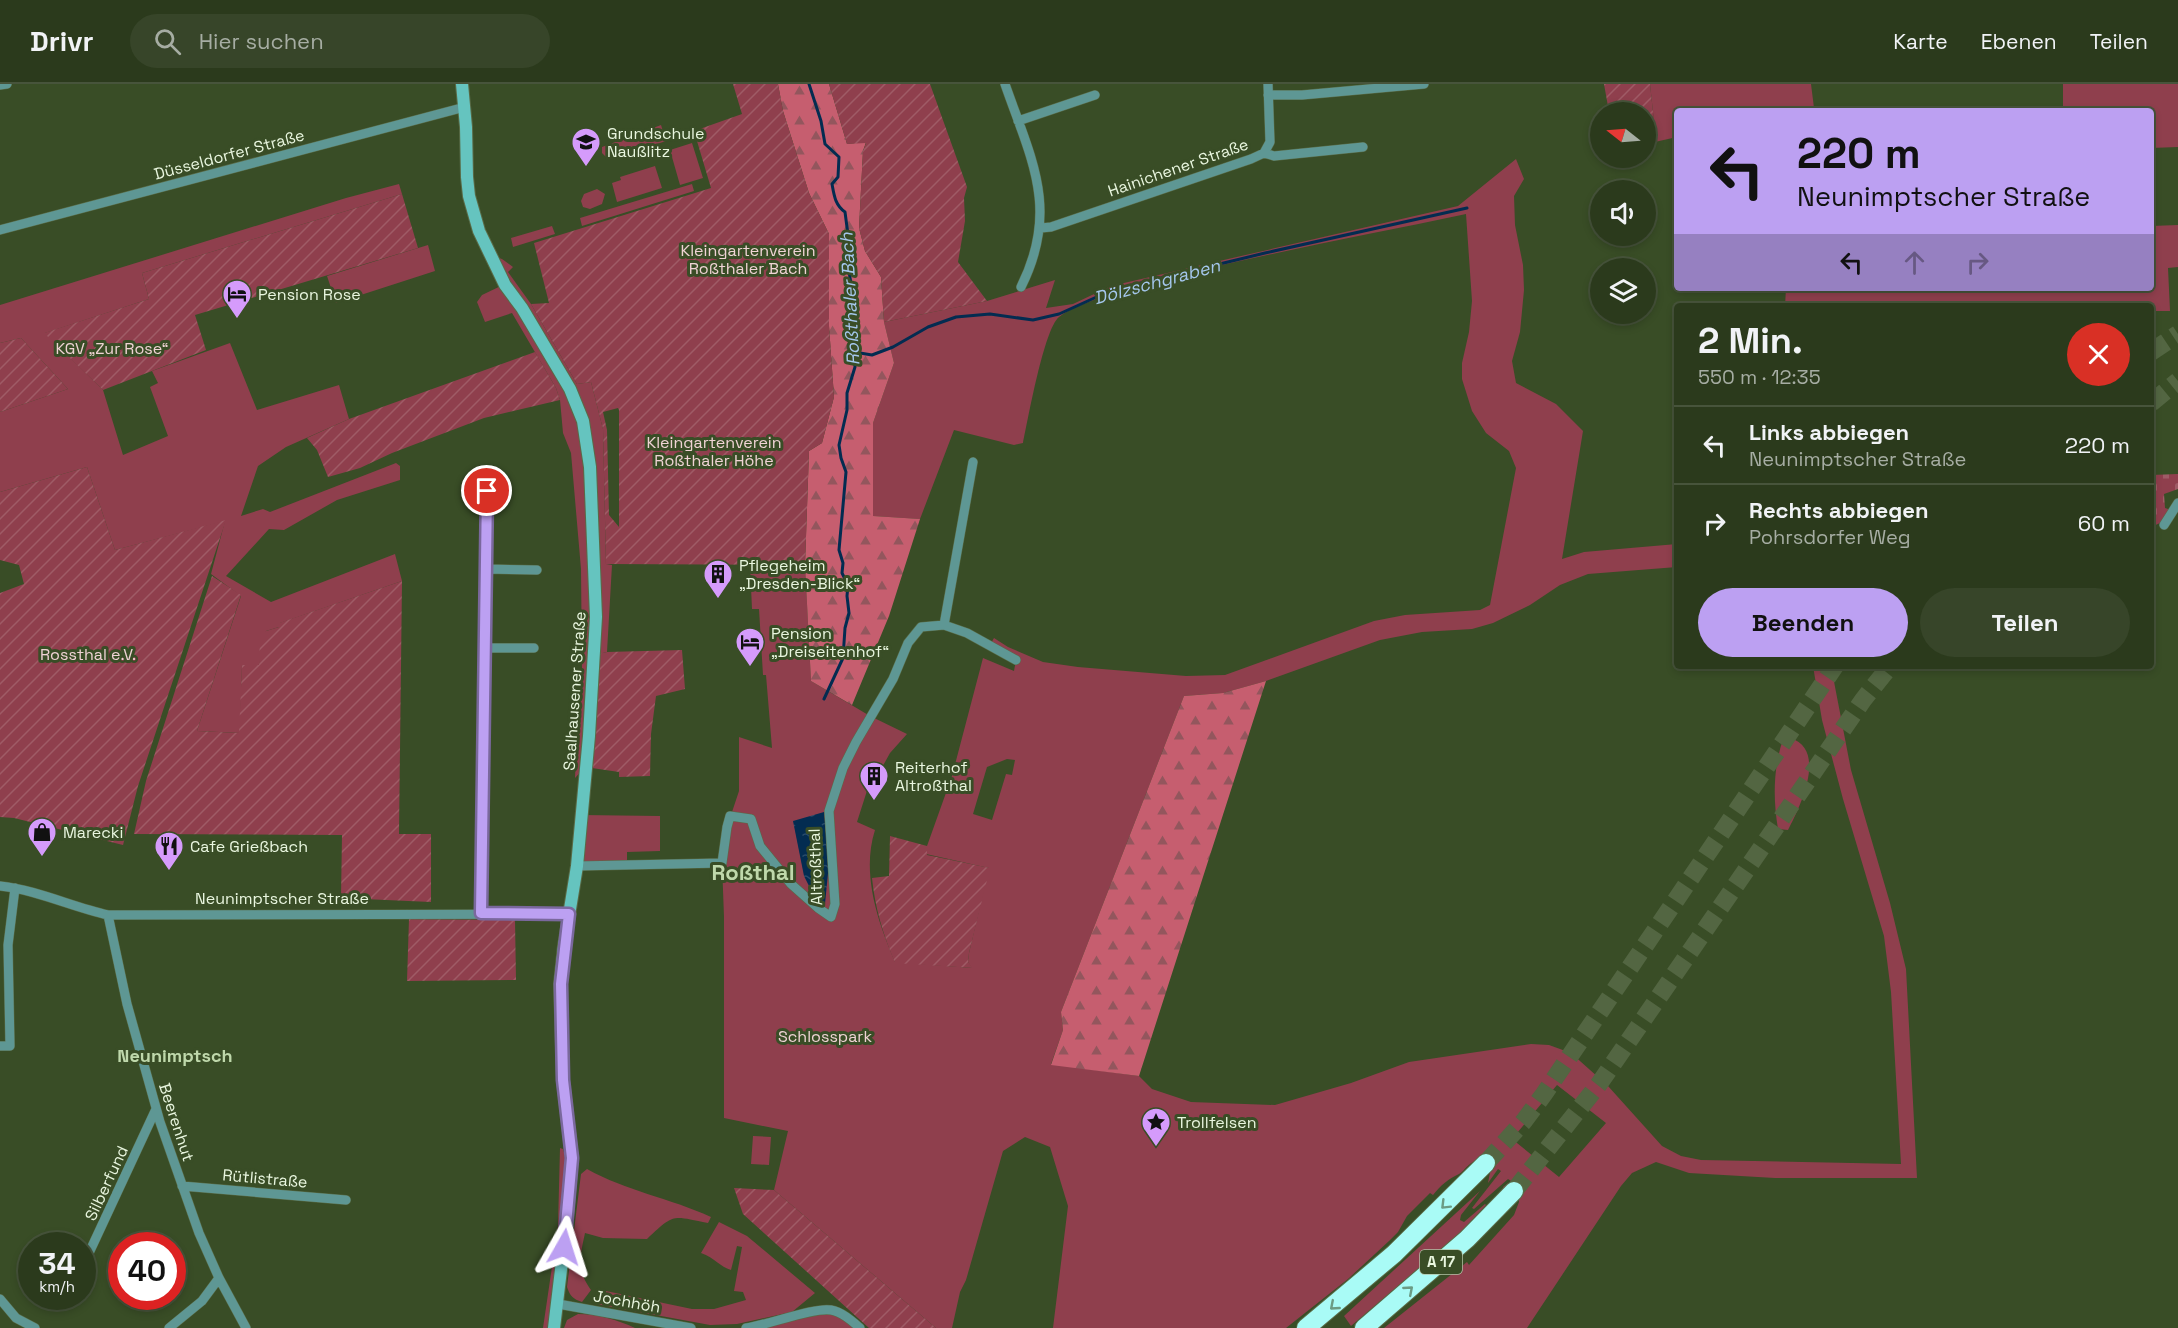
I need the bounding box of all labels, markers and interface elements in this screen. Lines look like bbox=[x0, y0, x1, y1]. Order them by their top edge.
search box bbox=[130, 14, 550, 68]
text: Drivr bbox=[30, 23, 94, 59]
icon: search bbox=[151, 25, 184, 58]
text: Hier suchen bbox=[199, 27, 324, 55]
text: Karte bbox=[1893, 28, 1948, 55]
text: Ebenen bbox=[1981, 28, 2057, 55]
text: Teilen bbox=[2090, 28, 2148, 55]
north arrow bbox=[1590, 102, 1656, 168]
map controls bbox=[1590, 102, 1656, 324]
place label: Grundschule Naußlitz bbox=[607, 123, 704, 162]
street label: Düsseldorfer Straße bbox=[152, 124, 307, 185]
school or university icon: Grundschule Naußlitz bbox=[570, 126, 602, 168]
text: 220 m bbox=[1797, 127, 1921, 180]
icon: left bbox=[1698, 132, 1776, 210]
street label: Hainichener Straße bbox=[1105, 134, 1251, 201]
text: Neunimptscher Straße bbox=[1797, 179, 2090, 214]
button: sound bbox=[1590, 180, 1656, 246]
water label: Roßthaler Bach bbox=[834, 231, 864, 366]
park label: Kleingartenverein Roßthaler Bach bbox=[680, 240, 816, 279]
icon: left bbox=[1835, 246, 1868, 279]
icon: ahead bbox=[1898, 246, 1931, 279]
icon: right bbox=[1961, 246, 1994, 279]
water label: Dölzschgraben bbox=[1091, 253, 1223, 309]
button: layers bbox=[1590, 258, 1656, 324]
hotel icon: Pension Rose bbox=[221, 278, 253, 320]
place label: Pension Rose bbox=[258, 284, 361, 305]
text: 2 Min. bbox=[1698, 318, 1803, 364]
button: close bbox=[2067, 323, 2130, 386]
park label: KGV „Zur Rose“ bbox=[56, 338, 168, 359]
text: 550 m · 12:35 bbox=[1698, 364, 1821, 390]
text: Links abbiegen bbox=[1749, 418, 1909, 446]
icon: left bbox=[1698, 429, 1731, 462]
text: 220 m bbox=[2065, 431, 2130, 459]
park label: Kleingartenverein Roßthaler Höhe bbox=[646, 432, 782, 471]
text: Neunimptscher Straße bbox=[1749, 446, 1966, 472]
pin bbox=[461, 465, 512, 516]
icon: arrive bbox=[470, 474, 503, 507]
text: Rechts abbiegen bbox=[1749, 496, 1929, 524]
icon: right bbox=[1698, 507, 1731, 540]
text: 60 m bbox=[2078, 509, 2130, 537]
text: Pohrsdorfer Weg bbox=[1749, 524, 1911, 550]
place label: Pflegeheim „Dresden-Blick“ bbox=[739, 555, 860, 594]
building icon: Pflegeheim „Dresden-Blick“ bbox=[702, 558, 734, 600]
button: Beenden bbox=[1698, 588, 1908, 657]
button: Teilen bbox=[1920, 588, 2130, 657]
street label: Saalhausener Straße bbox=[558, 611, 591, 771]
place label: Pension „Dreiseitenhof“ bbox=[771, 623, 889, 662]
hotel icon: Pension „Dreiseitenhof“ bbox=[734, 626, 766, 668]
park label: Rossthal e.V. bbox=[40, 644, 136, 665]
place label: Reiterhof Altroßthal bbox=[895, 757, 972, 796]
building icon: Reiterhof Altroßthal bbox=[858, 760, 890, 802]
shop icon: Marecki bbox=[26, 816, 58, 858]
place label: Marecki bbox=[63, 822, 123, 843]
street label: Altroßthal bbox=[804, 828, 827, 906]
restaurant icon: Cafe Grießbach bbox=[153, 830, 185, 872]
place label: Cafe Grießbach bbox=[190, 836, 308, 857]
district label: Roßthal bbox=[711, 858, 795, 886]
street label: Neunimptscher Straße bbox=[195, 888, 369, 909]
park label: Schlosspark bbox=[778, 1026, 872, 1047]
district label: Neunimptsch bbox=[117, 1044, 233, 1067]
street label: Beerenhut bbox=[154, 1080, 199, 1164]
place icon: Trollfelsen bbox=[1140, 1106, 1172, 1148]
place label: Trollfelsen bbox=[1177, 1112, 1256, 1133]
street label: Silberfund bbox=[80, 1142, 133, 1224]
street label: Rütlistraße bbox=[222, 1164, 308, 1193]
one-way arrow bbox=[1441, 1198, 1452, 1208]
position arrow bbox=[532, 1215, 596, 1279]
speed limit sign: 40 bbox=[108, 1232, 186, 1310]
text: 34 bbox=[38, 1244, 76, 1283]
road number: A 17 bbox=[1420, 1250, 1462, 1274]
text: km/h bbox=[39, 1277, 75, 1296]
street label: Jochhöh bbox=[592, 1285, 662, 1318]
one-way arrow bbox=[1402, 1287, 1413, 1298]
one-way arrow bbox=[1330, 1298, 1341, 1309]

